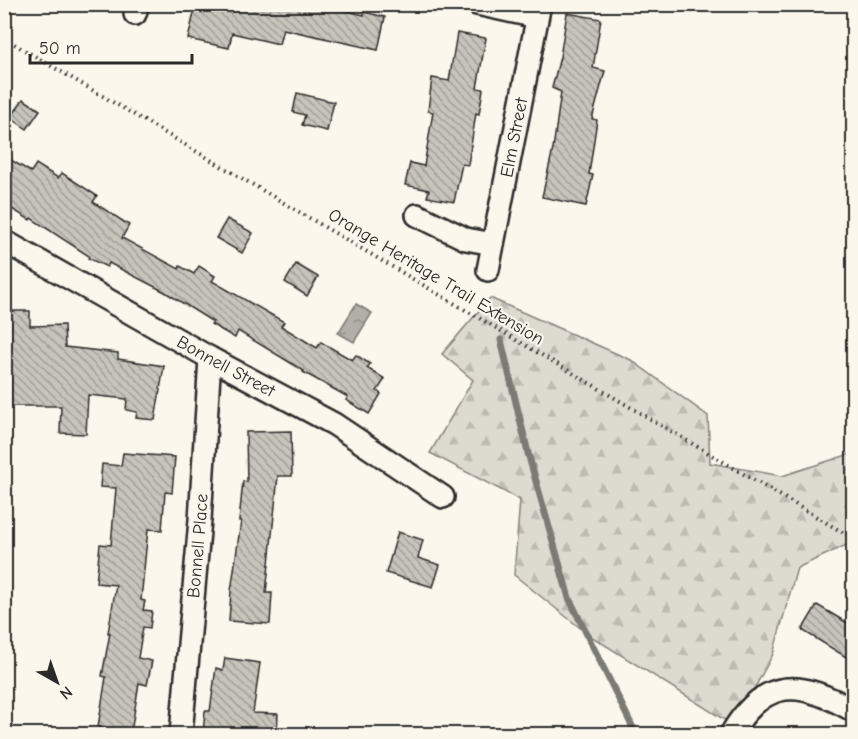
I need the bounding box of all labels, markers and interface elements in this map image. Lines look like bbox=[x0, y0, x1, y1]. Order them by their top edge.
scale bar bbox=[30, 27, 192, 65]
text: 50 m bbox=[39, 38, 81, 59]
street label: Elm Street bbox=[496, 95, 532, 179]
street label: Orange Heritage Trail Extension bbox=[325, 204, 547, 350]
street label: Bonnell Street bbox=[173, 331, 280, 402]
street label: Bonnell Place bbox=[183, 493, 212, 599]
north arrow bbox=[27, 652, 87, 712]
text: N bbox=[56, 682, 76, 703]

